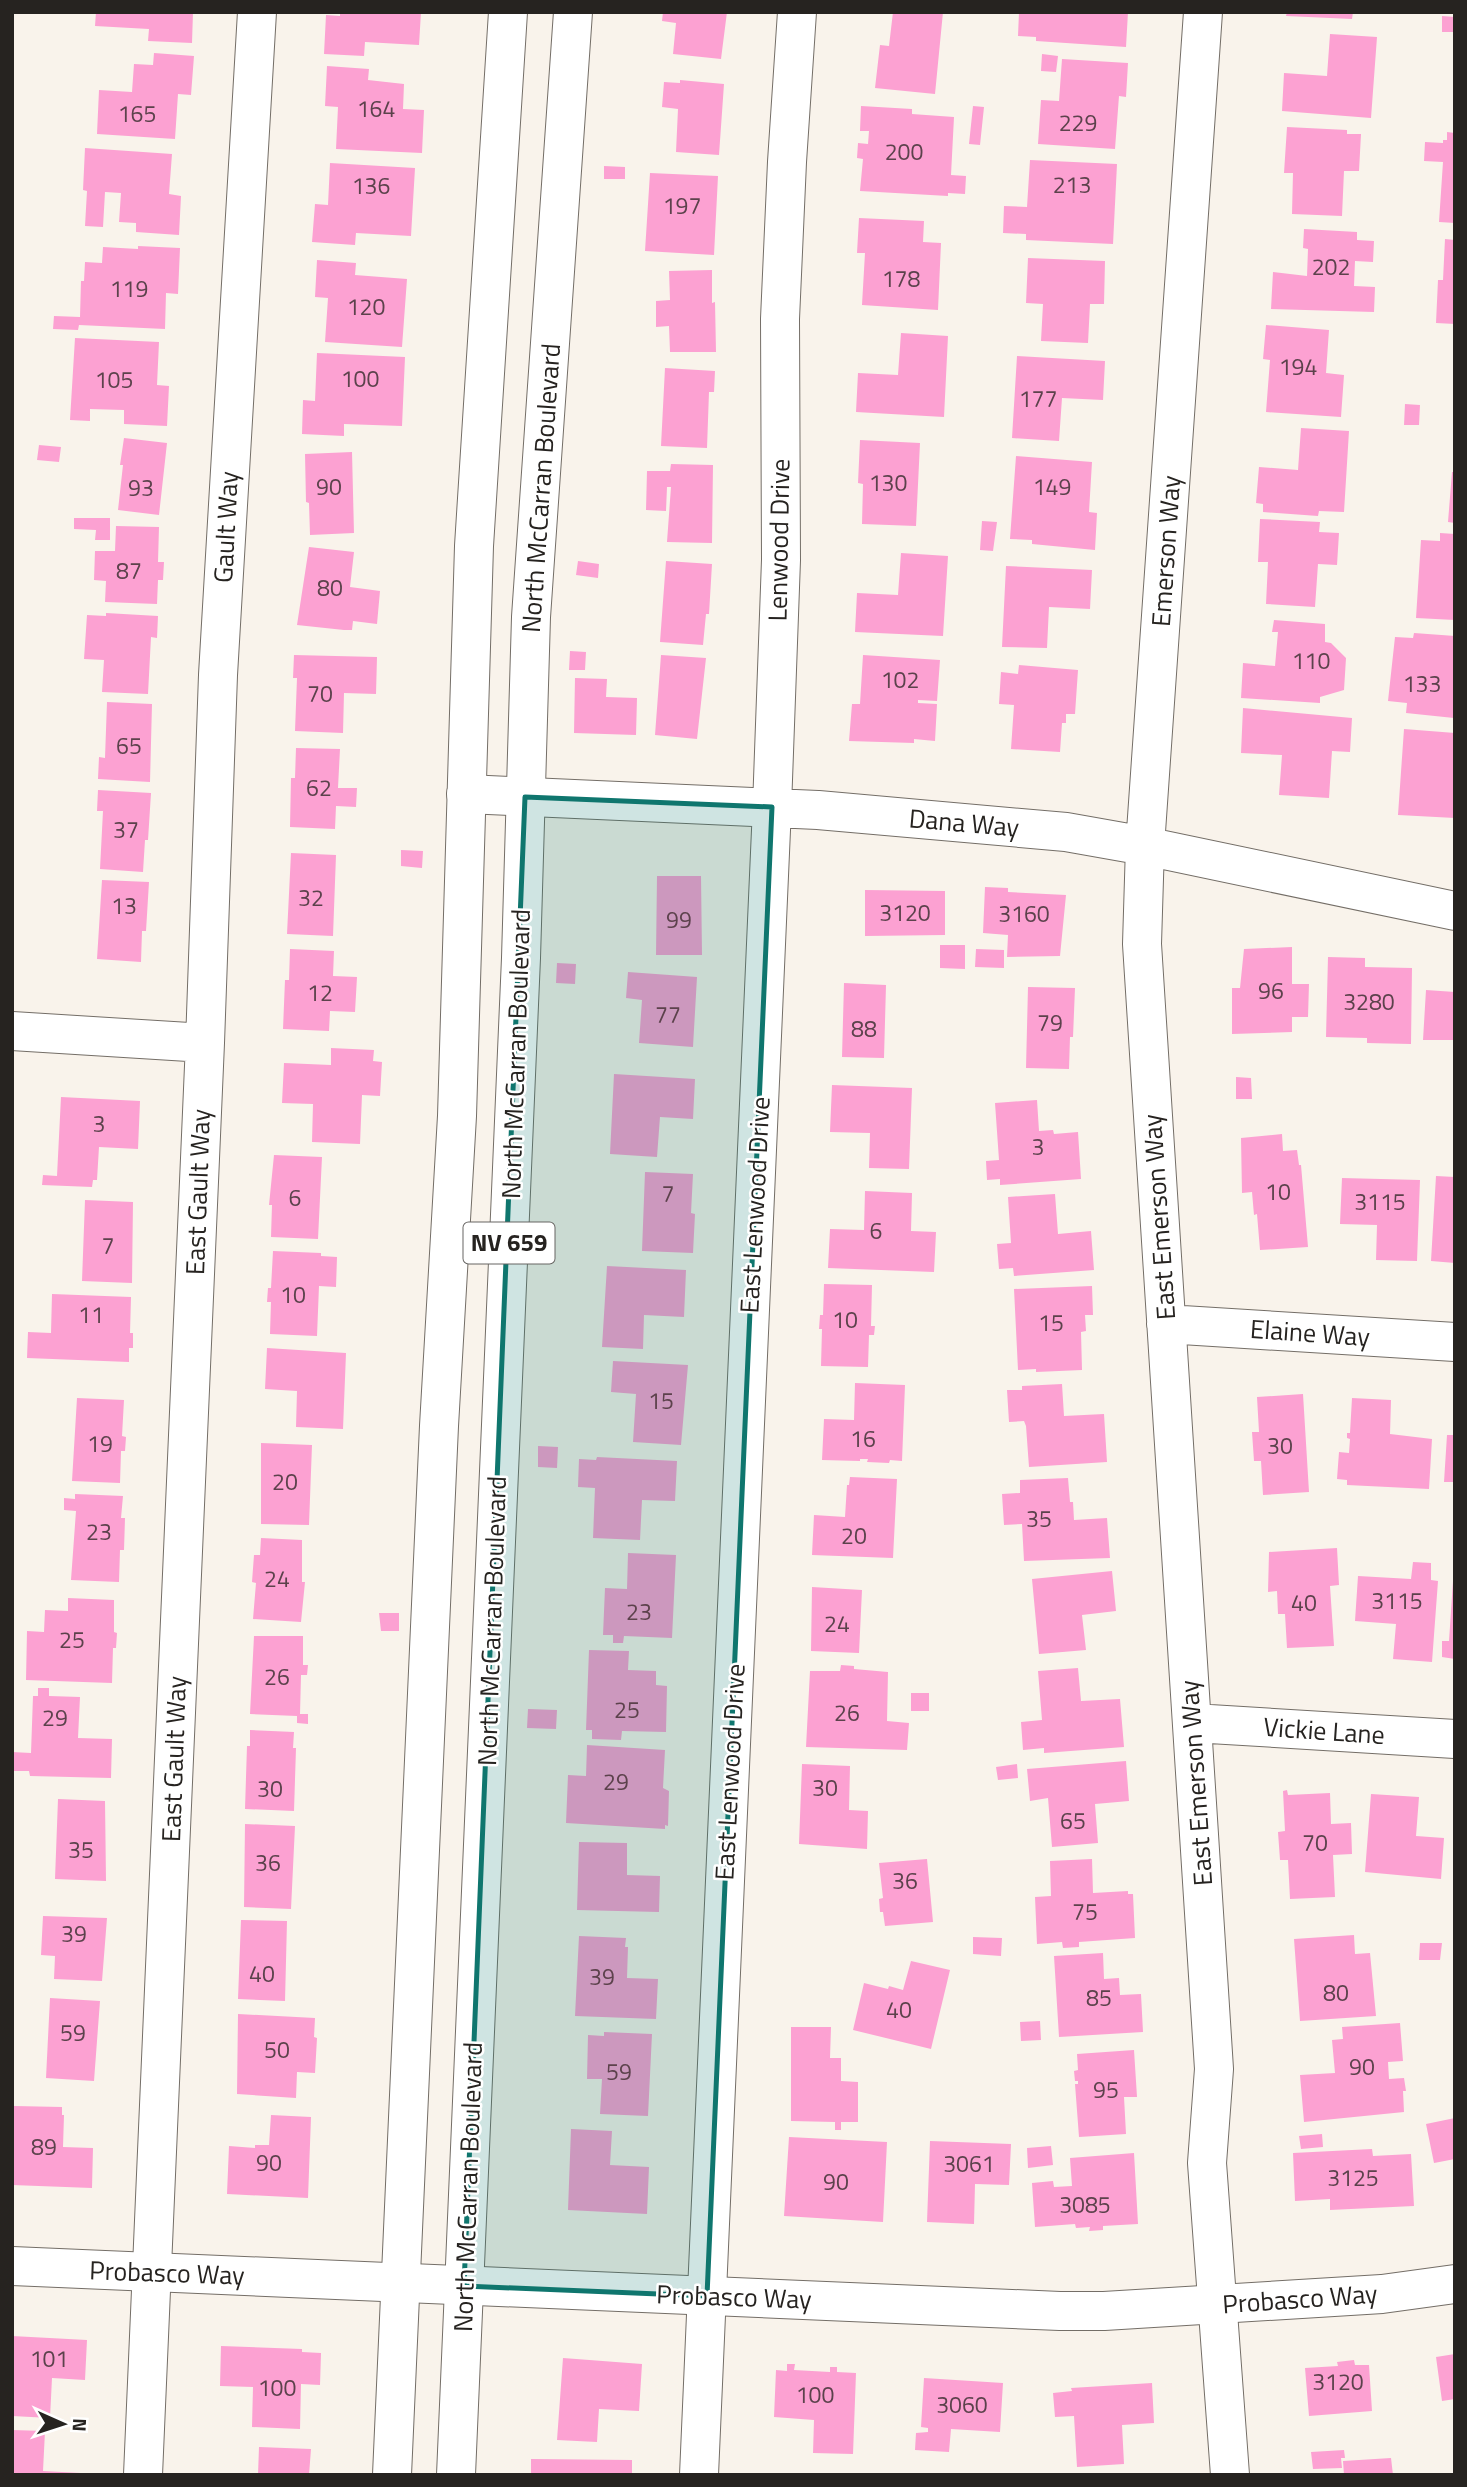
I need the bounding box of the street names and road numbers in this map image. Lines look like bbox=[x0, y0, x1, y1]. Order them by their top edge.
street label: North McCarran Boulevard bbox=[511, 342, 570, 634]
street label: Lenwood Drive bbox=[758, 458, 799, 622]
street label: Gault Way bbox=[203, 470, 248, 584]
street label: Emerson Way bbox=[1141, 474, 1190, 628]
street label: Dana Way bbox=[907, 798, 1021, 847]
street label: North McCarran Boulevard bbox=[491, 908, 540, 1200]
street label: East Lenwood Drive bbox=[729, 1096, 780, 1314]
street label: East Gault Way bbox=[175, 1108, 220, 1276]
street label: East Emerson Way bbox=[1132, 1113, 1185, 1321]
road number: NV 659 bbox=[463, 1223, 554, 1264]
street label: Elaine Way bbox=[1249, 1309, 1371, 1356]
street label: North McCarran Boulevard bbox=[467, 1475, 516, 1767]
street label: East Lenwood Drive bbox=[704, 1663, 755, 1881]
street label: East Gault Way bbox=[151, 1675, 196, 1843]
street label: East Emerson Way bbox=[1169, 1679, 1222, 1887]
street label: Vickie Lane bbox=[1262, 1707, 1386, 1754]
street label: North McCarran Boulevard bbox=[443, 2041, 492, 2333]
street label: Probasco Way bbox=[89, 2250, 245, 2295]
street label: Probasco Way bbox=[656, 2274, 812, 2319]
street label: Probasco Way bbox=[1221, 2274, 1379, 2323]

